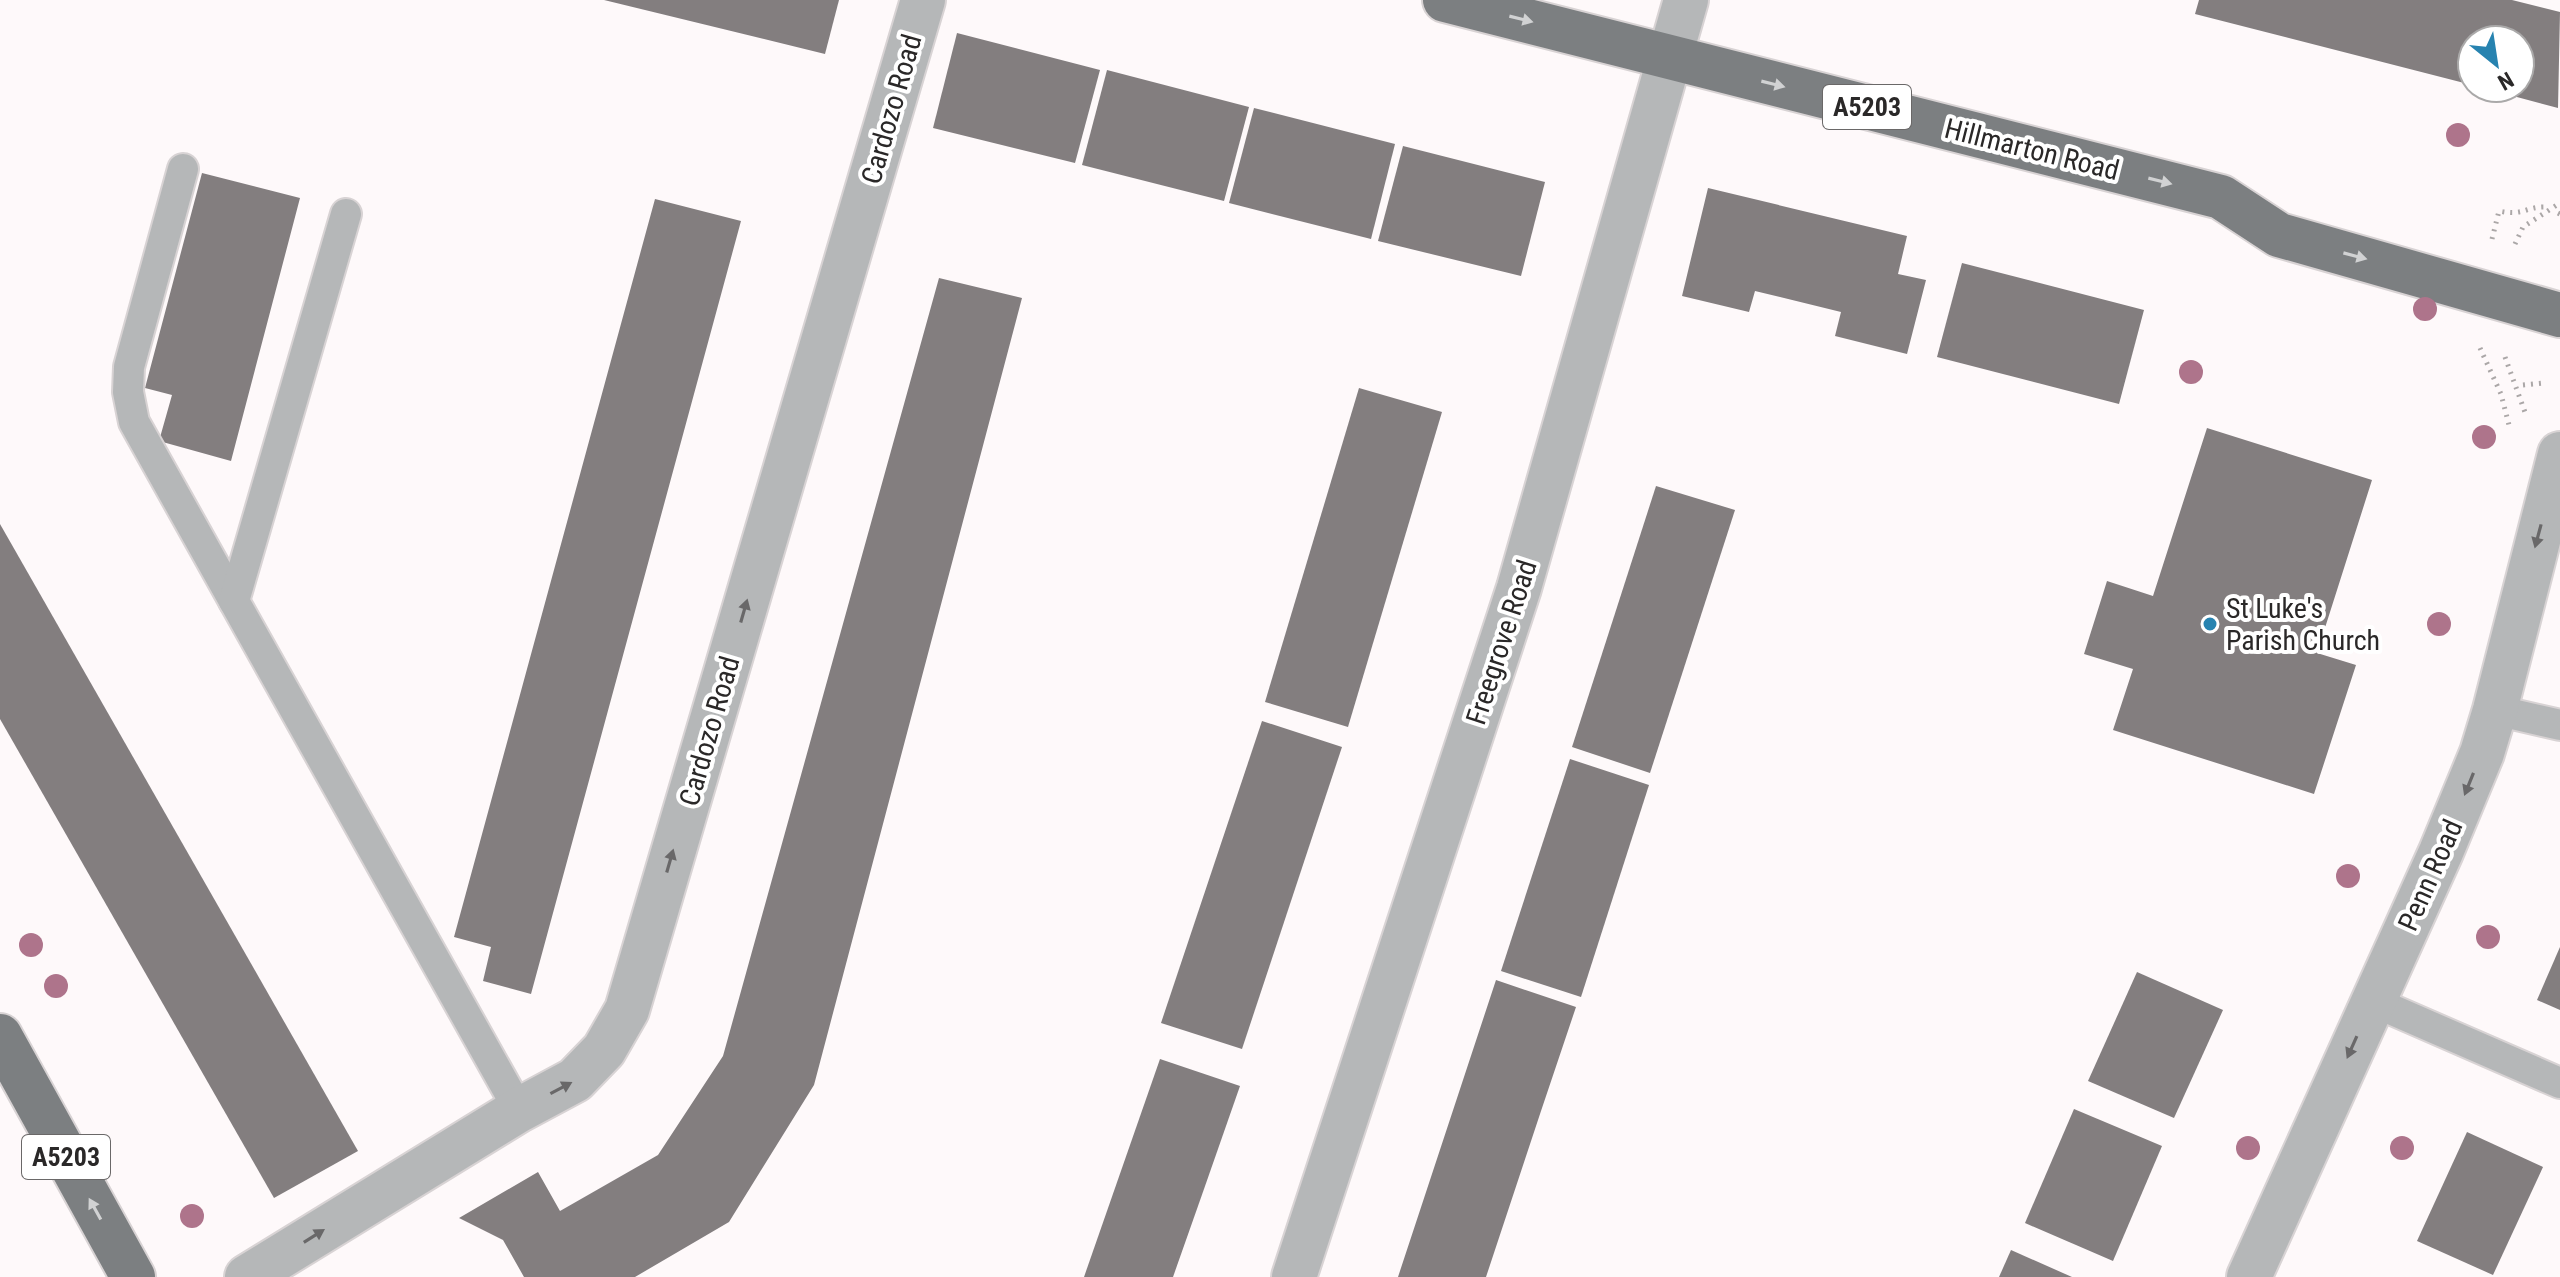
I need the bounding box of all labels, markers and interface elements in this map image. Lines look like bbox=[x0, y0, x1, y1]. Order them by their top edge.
one-way arrow bbox=[1508, 14, 1533, 26]
north arrow bbox=[2456, 24, 2536, 104]
street label: Cardozo Road bbox=[854, 31, 929, 188]
text: N bbox=[2494, 67, 2518, 95]
one-way arrow bbox=[1760, 78, 1785, 90]
road number: A5203 bbox=[1823, 85, 1911, 129]
street label: Hillmarton Road bbox=[1941, 112, 2123, 187]
one-way arrow bbox=[2148, 176, 2173, 188]
one-way arrow bbox=[2343, 250, 2367, 263]
one-way arrow bbox=[2531, 525, 2544, 549]
street label: Freegrove Road bbox=[1459, 556, 1544, 729]
place label: St Luke's Parish Church bbox=[2226, 592, 2380, 657]
one-way arrow bbox=[738, 599, 751, 623]
marker: St Luke's Parish Church bbox=[2201, 615, 2219, 633]
street label: Cardozo Road bbox=[672, 653, 747, 810]
one-way arrow bbox=[2462, 772, 2475, 796]
street label: Penn Road bbox=[2391, 814, 2470, 936]
one-way arrow bbox=[665, 848, 677, 873]
one-way arrow bbox=[2345, 1035, 2359, 1059]
one-way arrow bbox=[549, 1081, 572, 1095]
road number: A5203 bbox=[22, 1135, 110, 1179]
one-way arrow bbox=[88, 1198, 102, 1220]
one-way arrow bbox=[303, 1230, 325, 1244]

